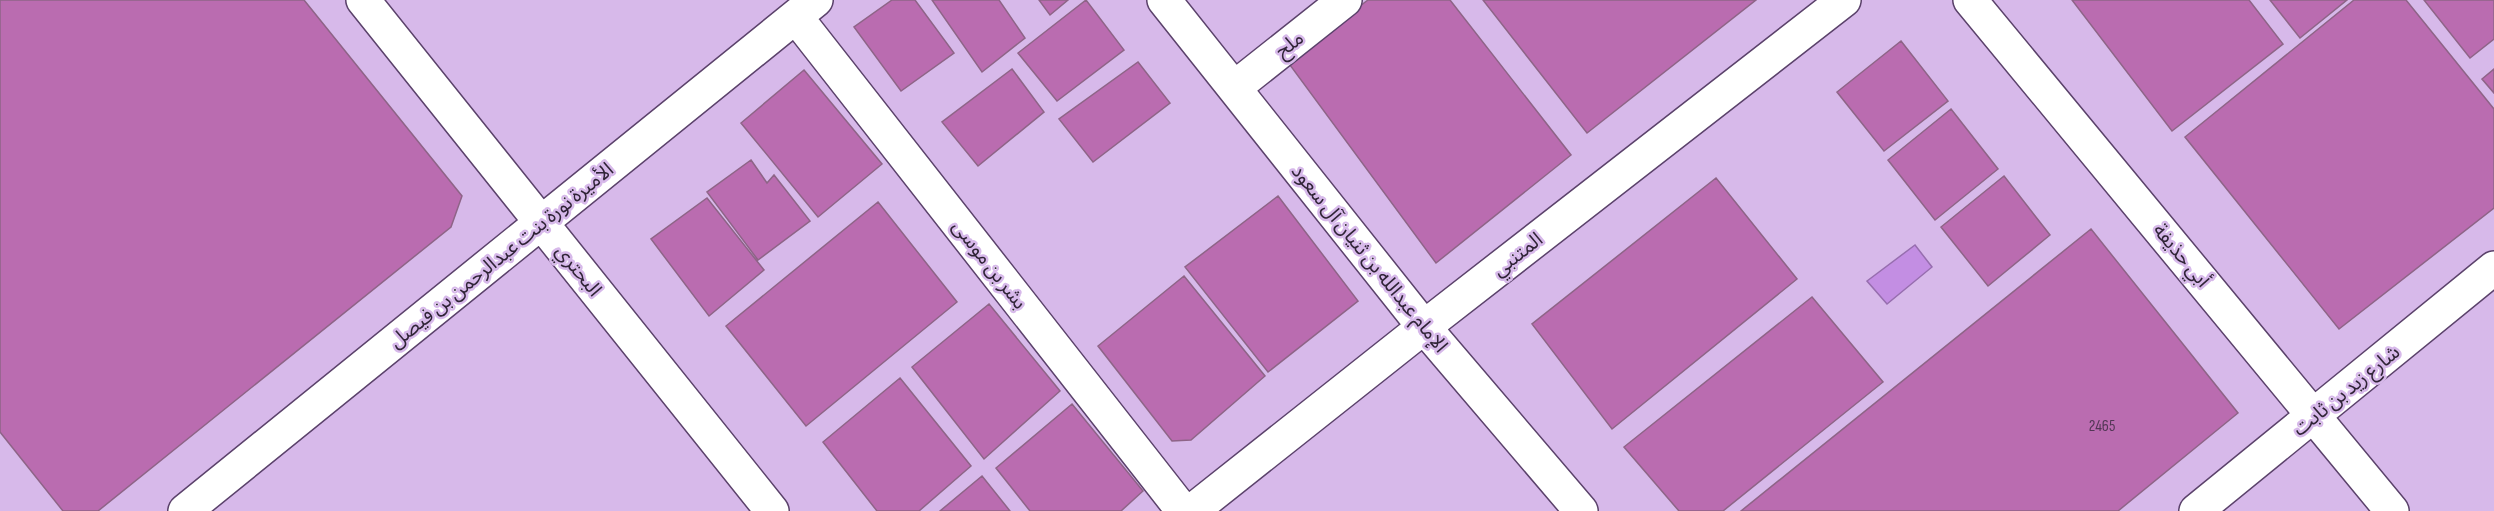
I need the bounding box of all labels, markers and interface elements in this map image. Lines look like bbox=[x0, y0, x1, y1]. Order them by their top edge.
street label: ملح bbox=[1271, 26, 1310, 65]
street label: الأميرة نورة بنت عبدالرحمن بن فيصل bbox=[385, 158, 619, 354]
street label: الإمام عبدالله بن ثنيان آل سعود bbox=[1284, 160, 1453, 359]
street label: بشر بن موسى bbox=[947, 215, 1032, 314]
street label: أبي حذيفة bbox=[2146, 218, 2215, 294]
street label: المتنبي bbox=[1488, 228, 1549, 284]
street label: البحتري bbox=[548, 240, 606, 303]
street label: شارع زيد بن ثابت bbox=[2288, 340, 2406, 443]
house number: 2465 bbox=[2089, 417, 2115, 436]

